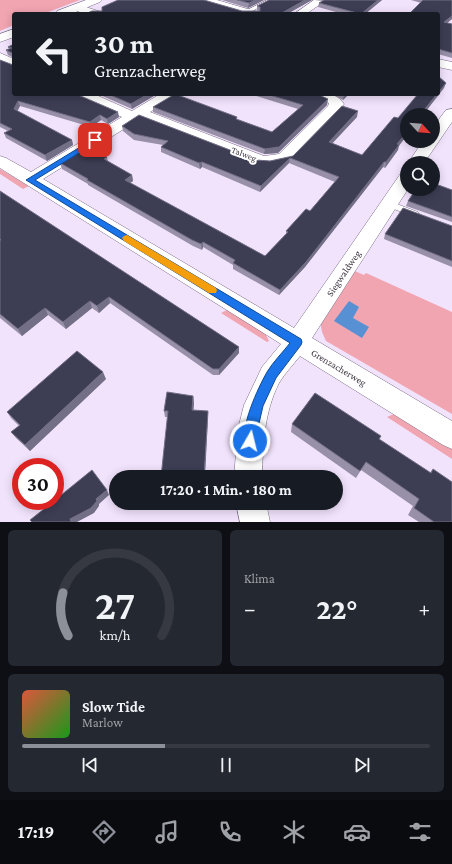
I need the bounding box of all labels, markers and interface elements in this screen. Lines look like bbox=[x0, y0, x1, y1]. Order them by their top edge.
icon: left bbox=[28, 28, 80, 80]
text: 30 m bbox=[94, 28, 154, 59]
text: Grenzacherweg bbox=[94, 61, 206, 81]
north arrow bbox=[400, 108, 440, 148]
map controls bbox=[400, 108, 440, 196]
pin bbox=[78, 123, 112, 157]
icon: arrive bbox=[84, 129, 106, 151]
street label: Talweg bbox=[230, 145, 259, 164]
button: search bbox=[400, 156, 440, 196]
street label: Siegwaldweg bbox=[324, 248, 363, 298]
street label: Grenzacherweg bbox=[309, 347, 368, 388]
position arrow bbox=[229, 420, 271, 462]
speed limit sign: 30 bbox=[12, 458, 64, 510]
text: 17:20 · 1 Min. · 180 m bbox=[160, 482, 292, 498]
text: Klima bbox=[244, 571, 275, 586]
text: 27 bbox=[95, 582, 135, 628]
text: 22° bbox=[316, 592, 358, 625]
text: − bbox=[244, 596, 256, 621]
text: + bbox=[418, 596, 430, 621]
text: km/h bbox=[100, 627, 131, 643]
text: Slow Tide bbox=[82, 699, 145, 715]
text: Marlow bbox=[82, 715, 123, 730]
icon: previous bbox=[79, 754, 101, 776]
icon: pause bbox=[215, 754, 237, 776]
icon: next bbox=[351, 754, 373, 776]
icon: directions bbox=[90, 818, 118, 846]
icon: music bbox=[153, 818, 181, 846]
icon: phone bbox=[216, 818, 244, 846]
icon: climate bbox=[280, 818, 308, 846]
icon: car bbox=[343, 818, 371, 846]
icon: filters bbox=[406, 818, 434, 846]
text: 17:19 bbox=[18, 822, 54, 842]

